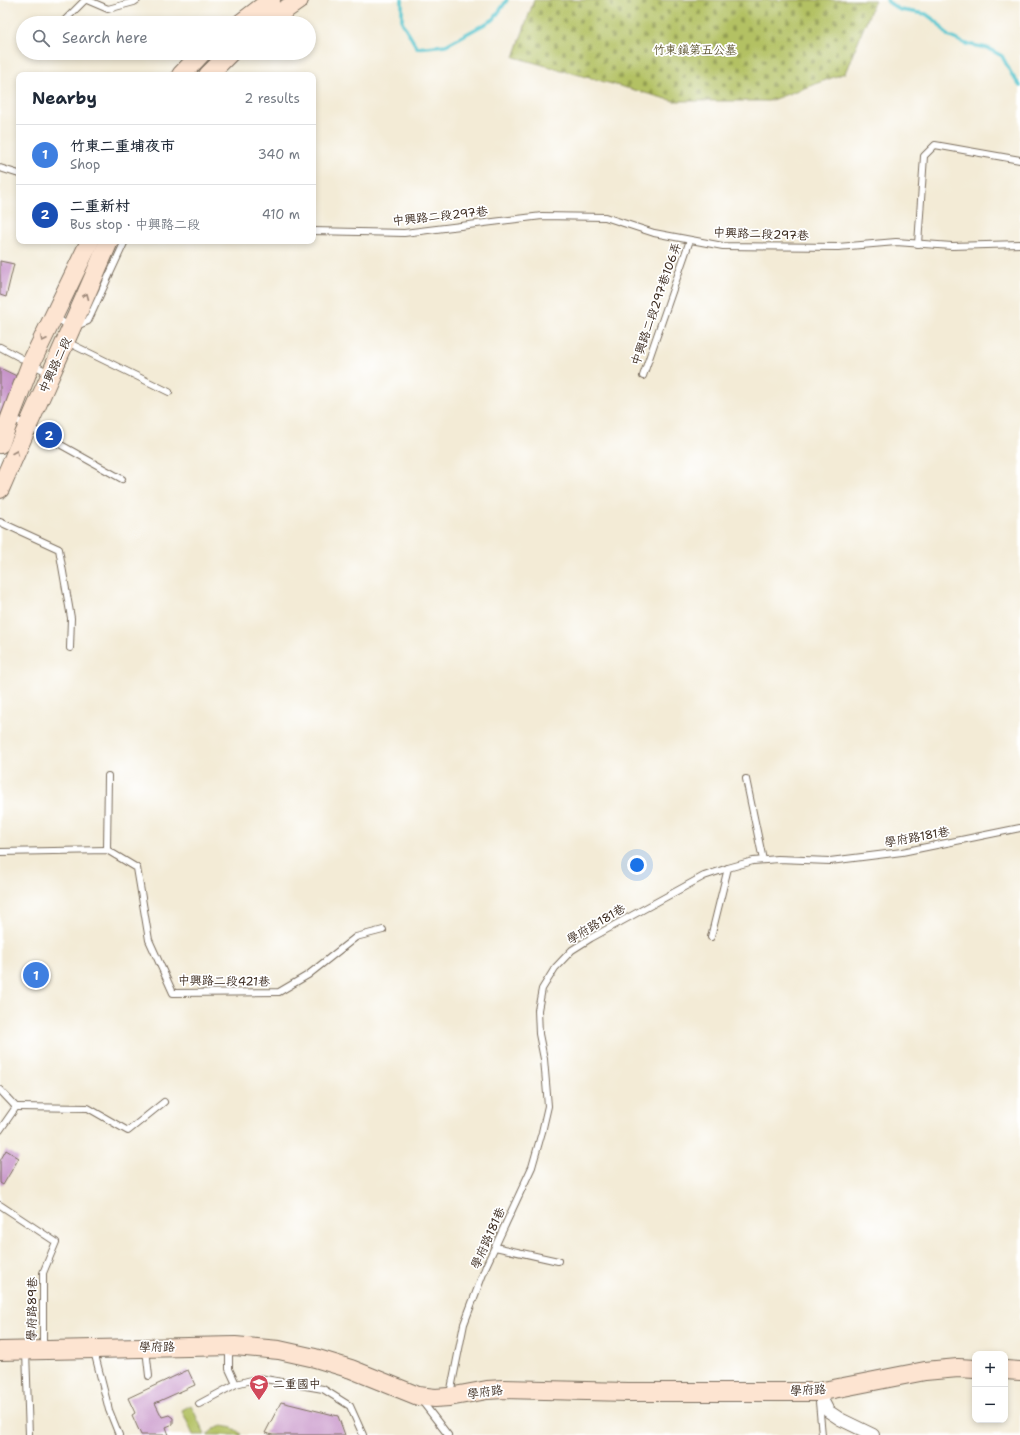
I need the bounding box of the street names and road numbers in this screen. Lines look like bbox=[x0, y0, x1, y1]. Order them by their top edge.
street label: 中興路二段297巷 bbox=[391, 203, 489, 229]
street label: 中興路二段297巷 bbox=[713, 224, 809, 244]
street label: 中興路二段297巷106弄 bbox=[627, 240, 685, 368]
street label: 中興路二段 bbox=[35, 334, 75, 396]
street label: 學府路181巷 bbox=[883, 823, 951, 851]
street label: 學府路181巷 bbox=[564, 900, 628, 948]
street label: 中興路二段421巷 bbox=[178, 972, 270, 990]
street label: 學府路181巷 bbox=[467, 1205, 509, 1271]
street label: 學府路89巷 bbox=[23, 1277, 41, 1341]
street label: 學府路 bbox=[139, 1339, 175, 1355]
street label: 學府路 bbox=[790, 1381, 826, 1399]
street label: 學府路 bbox=[466, 1382, 504, 1402]

